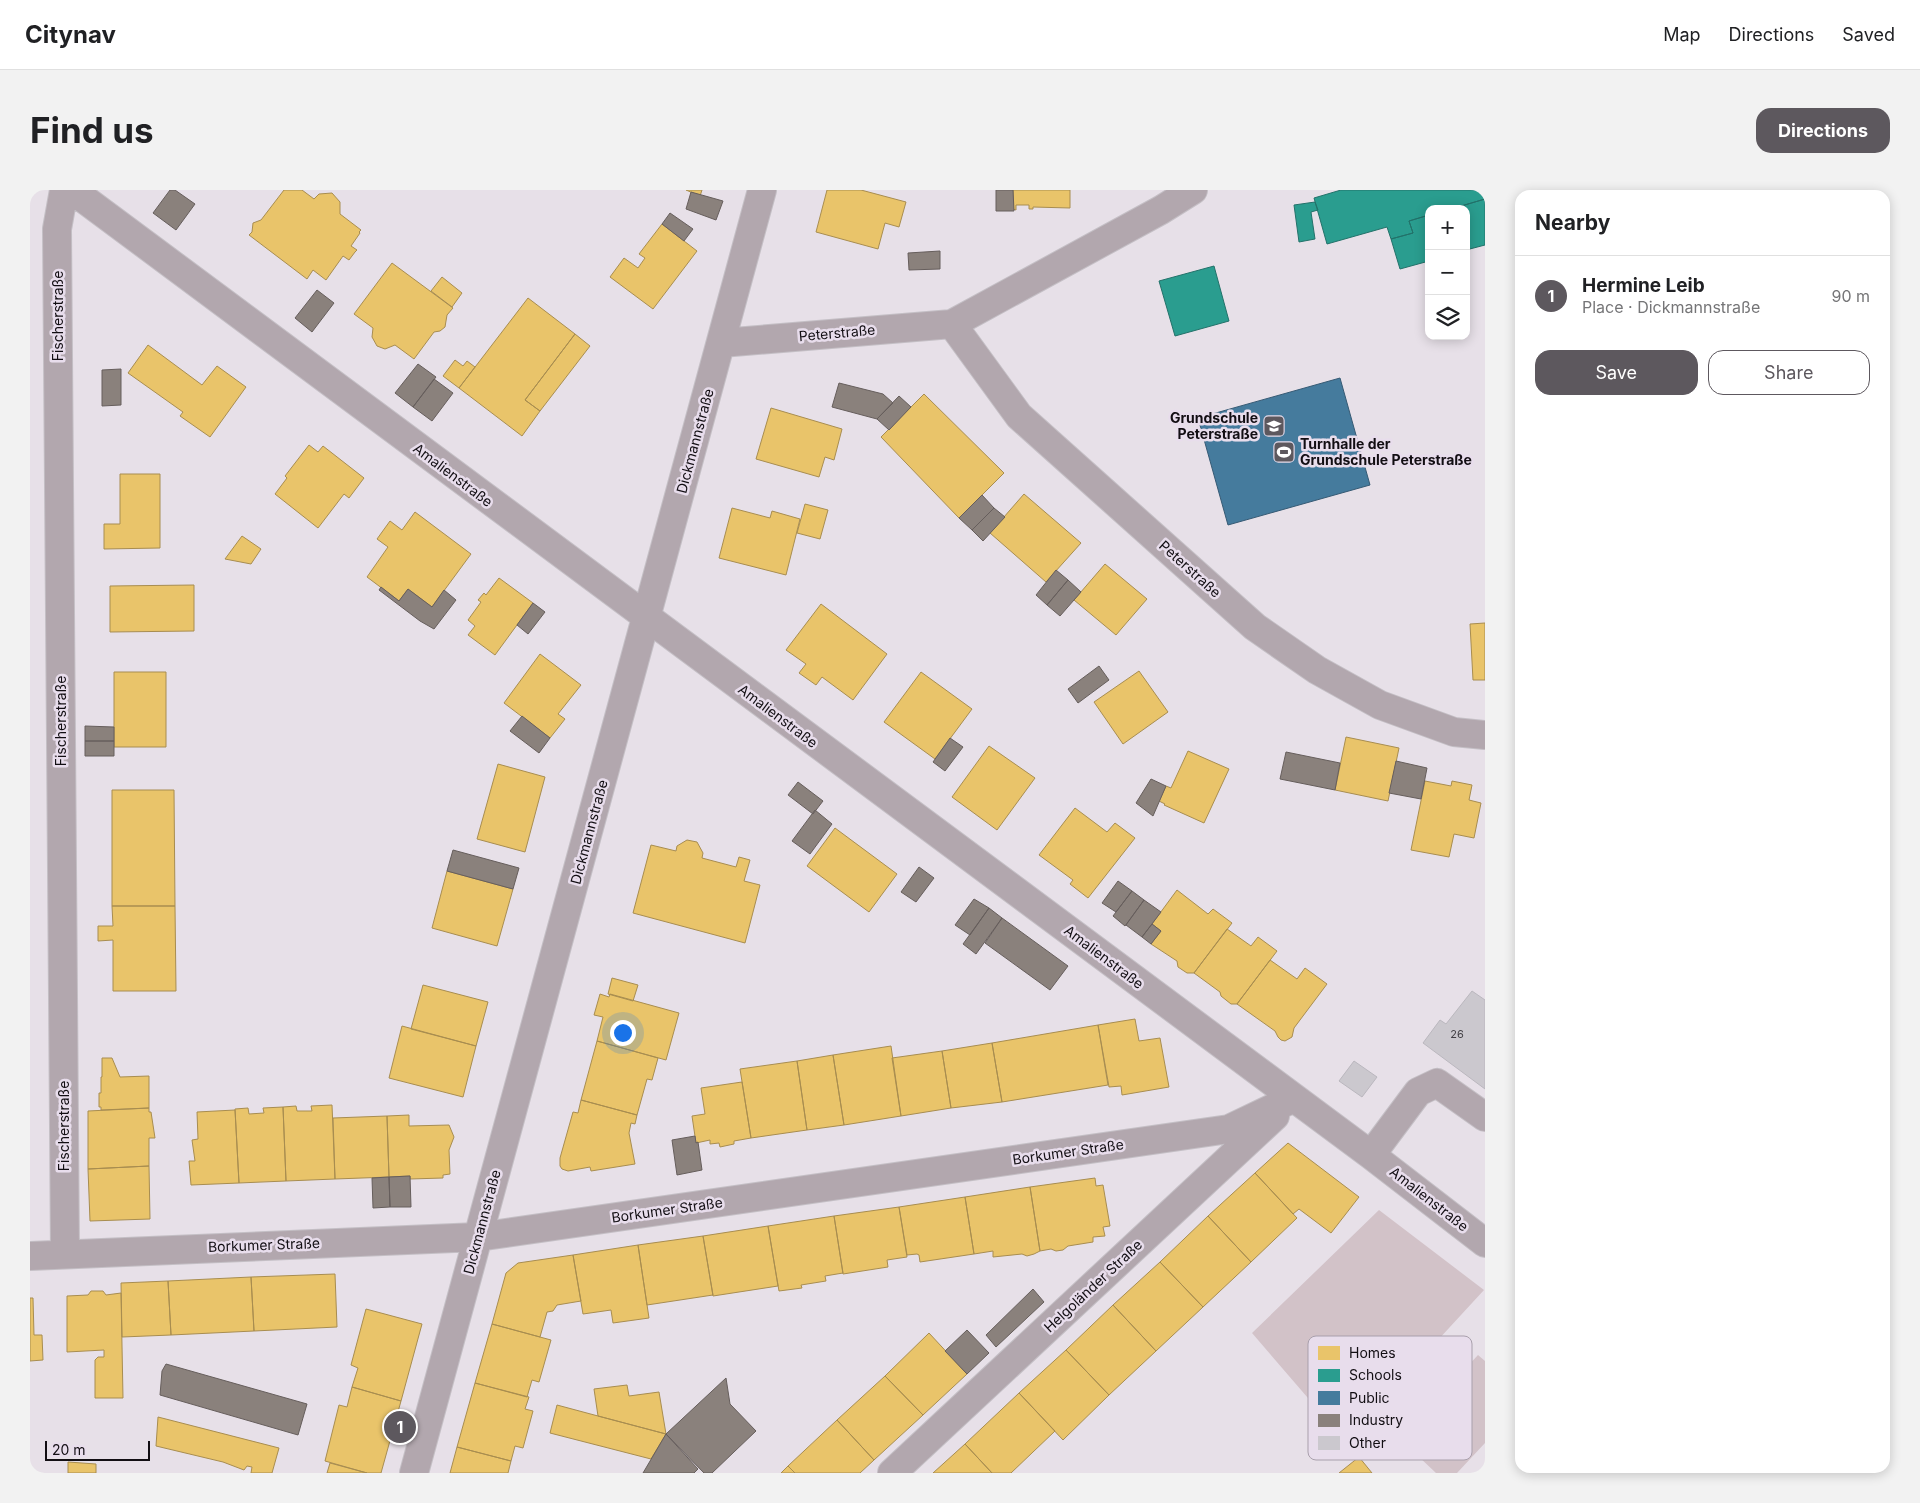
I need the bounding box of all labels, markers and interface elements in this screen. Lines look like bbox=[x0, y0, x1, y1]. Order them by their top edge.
text: Citynav bbox=[25, 20, 116, 49]
text: Map bbox=[1663, 24, 1701, 45]
text: Directions bbox=[1729, 24, 1814, 45]
text: Saved bbox=[1842, 24, 1895, 45]
button: Directions bbox=[1756, 108, 1890, 153]
text: Find us bbox=[30, 109, 154, 151]
map controls bbox=[1425, 205, 1470, 340]
button: + bbox=[1425, 205, 1470, 250]
text: Nearby bbox=[1535, 210, 1610, 235]
button: − bbox=[1425, 250, 1470, 295]
street label: Fischerstraße bbox=[49, 271, 66, 361]
text: Hermine Leib bbox=[1582, 274, 1705, 297]
text: 1 bbox=[1548, 286, 1554, 306]
text: 90 m bbox=[1831, 286, 1870, 306]
button: layers bbox=[1425, 295, 1470, 340]
text: Place · Dickmannstraße bbox=[1582, 297, 1760, 317]
street label: Peterstraße bbox=[798, 321, 876, 344]
button: Save bbox=[1535, 350, 1698, 395]
button: Share bbox=[1708, 350, 1870, 395]
street label: Dickmannstraße bbox=[672, 387, 717, 495]
place label: Grundschule Peterstraße bbox=[1170, 409, 1258, 442]
school or university icon: Grundschule Peterstraße bbox=[1262, 414, 1286, 438]
place label: Turnhalle der Grundschule Peterstraße bbox=[1300, 435, 1472, 468]
street label: Amalienstraße bbox=[410, 439, 496, 510]
sports icon: Turnhalle der Grundschule Peterstraße bbox=[1272, 440, 1296, 464]
street label: Peterstraße bbox=[1156, 537, 1225, 601]
street label: Fischerstraße bbox=[52, 676, 69, 766]
street label: Amalienstraße bbox=[735, 680, 821, 751]
street label: Dickmannstraße bbox=[566, 778, 611, 886]
street label: Amalienstraße bbox=[1061, 921, 1147, 992]
your location bbox=[610, 1020, 636, 1046]
house number: 26 bbox=[1450, 1027, 1464, 1041]
street label: Fischerstraße bbox=[55, 1081, 72, 1171]
street label: Borkumer Straße bbox=[1011, 1135, 1125, 1168]
street label: Amalienstraße bbox=[1387, 1163, 1472, 1235]
street label: Dickmannstraße bbox=[459, 1168, 504, 1276]
street label: Borkumer Straße bbox=[610, 1193, 724, 1226]
street label: Borkumer Straße bbox=[208, 1234, 320, 1255]
street label: Helgoländer Straße bbox=[1040, 1236, 1145, 1335]
legend bbox=[1308, 1336, 1472, 1460]
text: Homes bbox=[1349, 1344, 1396, 1361]
text: Schools bbox=[1349, 1366, 1402, 1383]
text: Public bbox=[1349, 1389, 1390, 1406]
pin: 1 bbox=[384, 1408, 416, 1446]
text: Industry bbox=[1349, 1411, 1403, 1428]
text: Other bbox=[1349, 1434, 1386, 1451]
scale bar bbox=[45, 1438, 150, 1461]
text: 20 m bbox=[52, 1441, 86, 1458]

